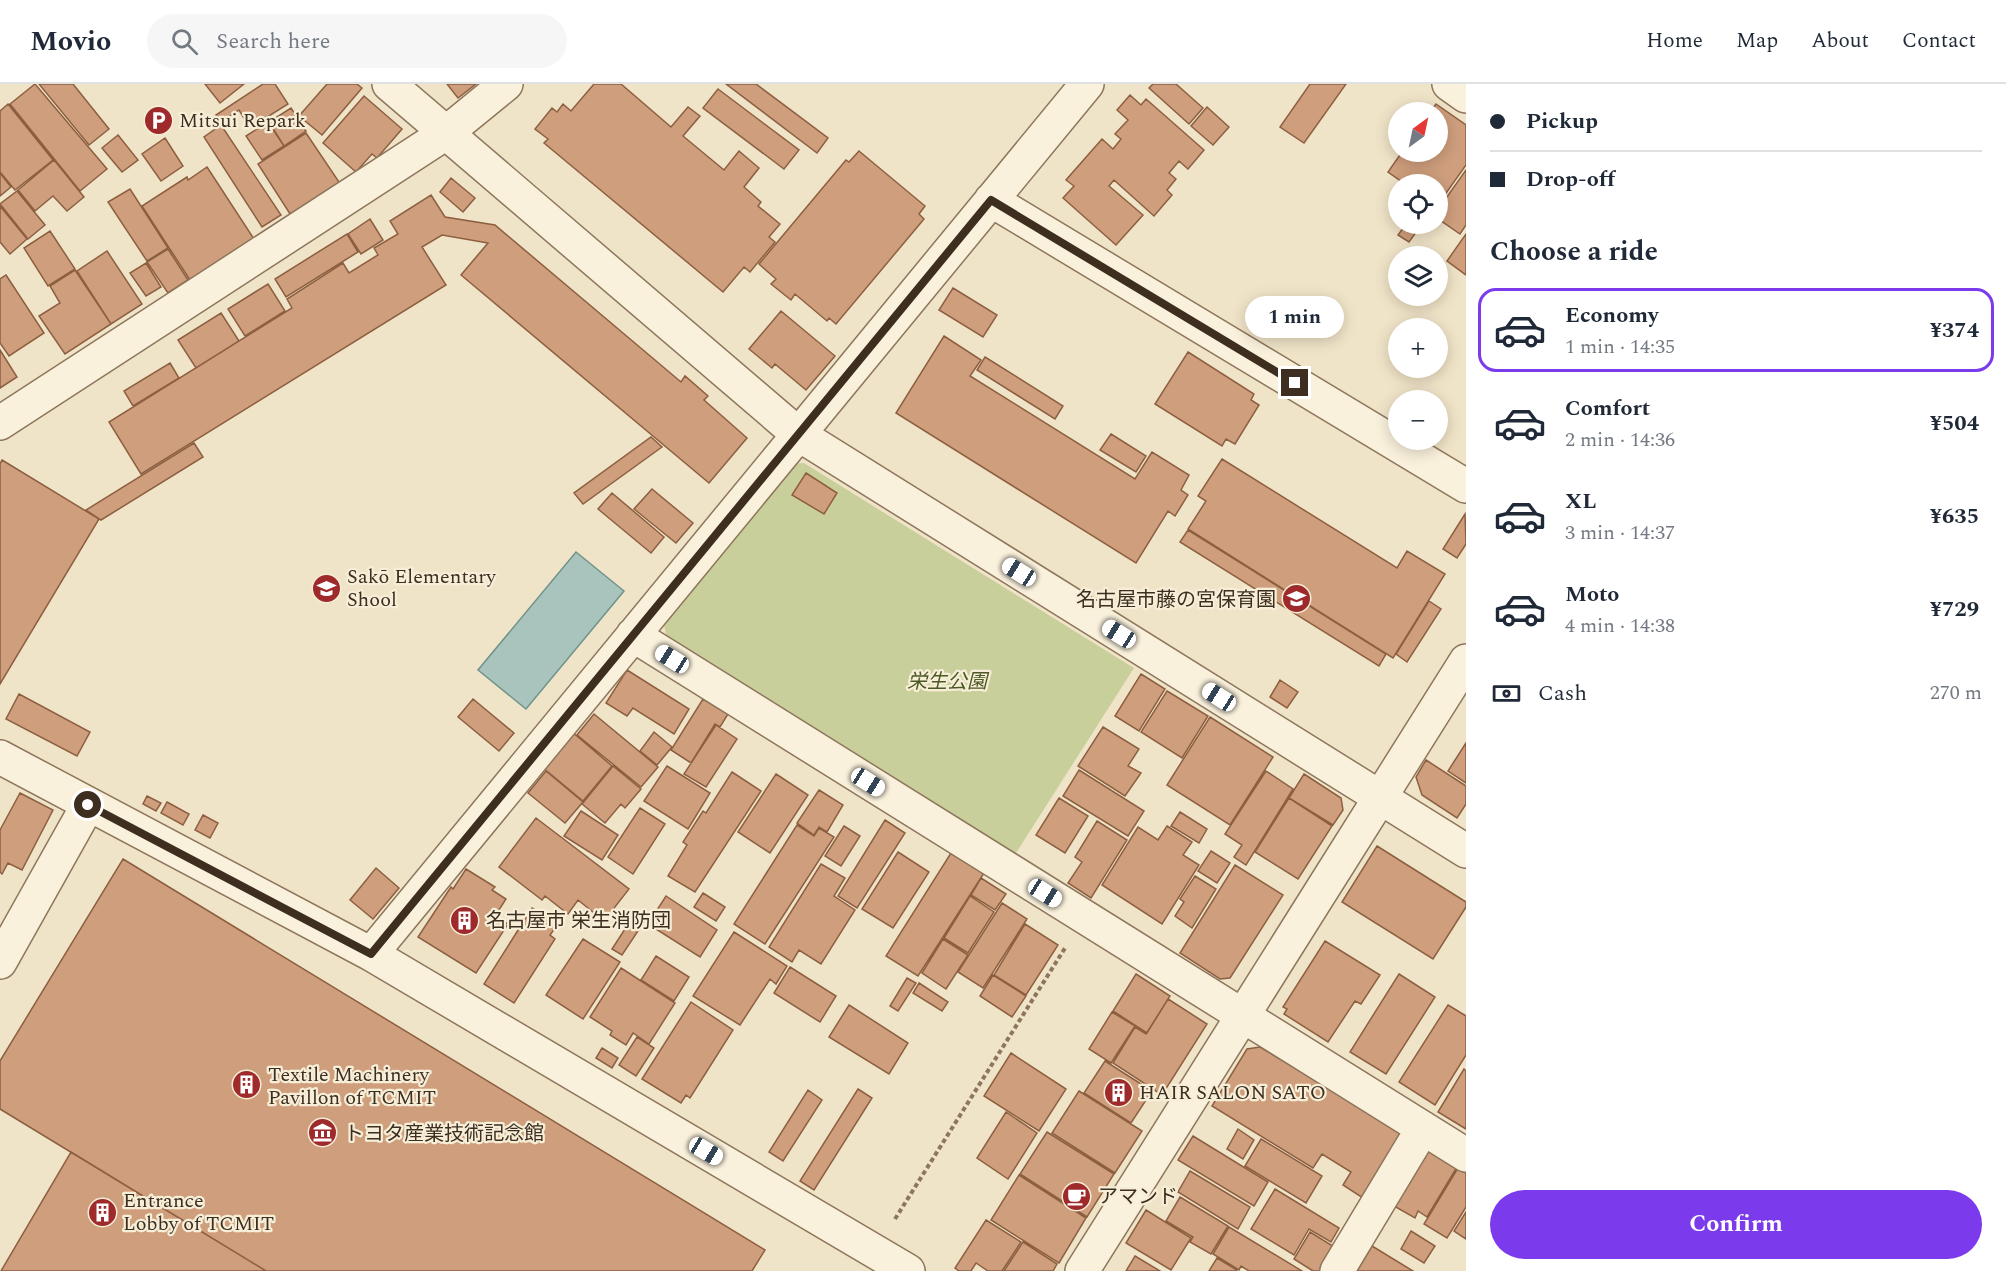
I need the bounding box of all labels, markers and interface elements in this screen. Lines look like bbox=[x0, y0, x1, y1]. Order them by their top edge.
search box bbox=[147, 14, 567, 68]
text: Movio bbox=[30, 20, 111, 63]
icon: search bbox=[168, 25, 201, 58]
text: Search here bbox=[216, 25, 330, 58]
text: Home bbox=[1646, 25, 1703, 57]
text: Map bbox=[1736, 25, 1778, 57]
text: About bbox=[1811, 25, 1869, 57]
text: Contact bbox=[1902, 25, 1976, 57]
north arrow bbox=[1388, 102, 1448, 162]
map controls bbox=[1388, 102, 1448, 450]
parking icon: Mitsui Repark bbox=[142, 104, 174, 136]
text: Pickup bbox=[1526, 105, 1598, 138]
place label: Mitsui Repark bbox=[179, 106, 306, 136]
text: Drop-off bbox=[1526, 163, 1615, 196]
button: locate bbox=[1388, 174, 1448, 234]
text: Choose a ride bbox=[1490, 231, 1658, 273]
button: layers bbox=[1388, 246, 1448, 306]
callout: 1 min bbox=[1246, 296, 1344, 338]
text: Economy bbox=[1565, 299, 1658, 332]
text: 1 min bbox=[1268, 302, 1321, 332]
icon: car bbox=[1493, 303, 1547, 357]
text: ¥374 bbox=[1930, 314, 1979, 347]
button: + bbox=[1388, 318, 1448, 378]
text: 1 min · 14:35 bbox=[1565, 332, 1675, 362]
route end bbox=[1281, 369, 1308, 396]
button: − bbox=[1388, 390, 1448, 450]
text: Comfort bbox=[1565, 392, 1650, 425]
icon: car bbox=[1493, 396, 1547, 450]
text: ¥504 bbox=[1930, 407, 1979, 440]
text: 2 min · 14:36 bbox=[1565, 425, 1675, 455]
text: XL bbox=[1565, 485, 1596, 518]
icon: car bbox=[1493, 489, 1547, 543]
text: ¥635 bbox=[1930, 500, 1979, 533]
text: 3 min · 14:37 bbox=[1565, 518, 1675, 548]
car bbox=[999, 555, 1039, 589]
place label: Sakō Elementary Shool bbox=[347, 562, 497, 615]
school or university icon: Sakō Elementary Shool bbox=[310, 572, 342, 604]
text: Moto bbox=[1565, 578, 1619, 611]
icon: car bbox=[1493, 582, 1547, 636]
school or university icon: 名古屋市藤の宮保育園 bbox=[1281, 583, 1313, 615]
place label: 名古屋市藤の宮保育園 bbox=[1076, 585, 1276, 615]
text: ¥729 bbox=[1930, 593, 1979, 626]
text: 4 min · 14:38 bbox=[1565, 611, 1675, 641]
car bbox=[1099, 617, 1139, 651]
car bbox=[652, 642, 692, 676]
park label: 栄生公園 bbox=[907, 667, 990, 697]
icon: cash bbox=[1490, 677, 1523, 710]
text: Cash bbox=[1538, 677, 1587, 710]
text: 270 m bbox=[1930, 678, 1982, 708]
car bbox=[1199, 680, 1239, 714]
car bbox=[848, 765, 888, 799]
route start bbox=[74, 791, 101, 818]
car bbox=[1025, 876, 1065, 910]
building icon: 名古屋市 栄生消防団 bbox=[449, 904, 481, 936]
place label: 名古屋市 栄生消防団 bbox=[486, 906, 671, 936]
place label: Textile Machinery Pavillon of TCMIT bbox=[268, 1060, 436, 1113]
building icon: Textile Machinery Pavillon of TCMIT bbox=[231, 1069, 263, 1101]
building icon: HAIR SALON SATO bbox=[1102, 1076, 1134, 1108]
place label: HAIR SALON SATO bbox=[1139, 1078, 1326, 1108]
museum icon: トヨタ産業技術記念館 bbox=[307, 1117, 339, 1149]
place label: トヨタ産業技術記念館 bbox=[344, 1119, 544, 1149]
car bbox=[686, 1134, 726, 1168]
cafe icon: アマンド bbox=[1061, 1180, 1093, 1212]
place label: アマンド bbox=[1098, 1182, 1178, 1212]
place label: Entrance Lobby of TCMIT bbox=[123, 1186, 274, 1239]
button: Confirm bbox=[1490, 1190, 1982, 1259]
building icon: Entrance Lobby of TCMIT bbox=[86, 1196, 118, 1228]

